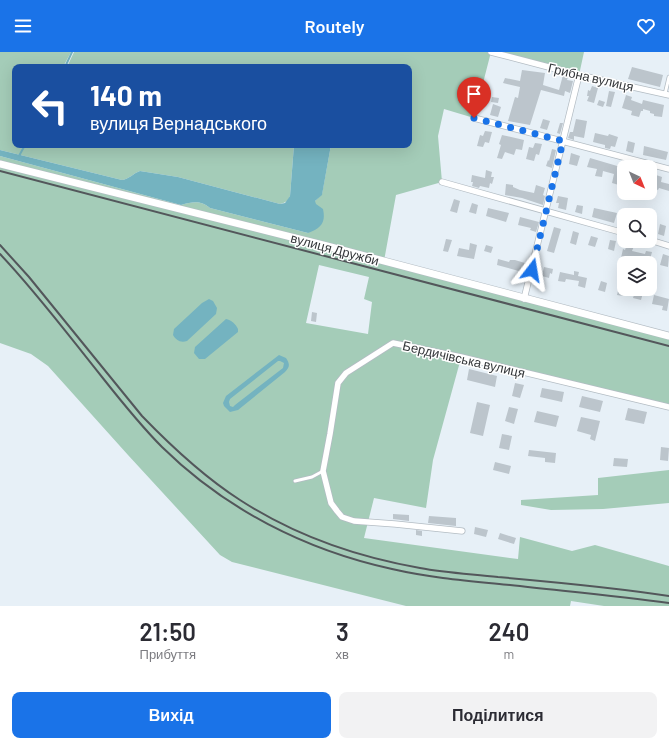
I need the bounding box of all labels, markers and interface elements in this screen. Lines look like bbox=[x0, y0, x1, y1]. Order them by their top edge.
icon: menu bbox=[12, 15, 34, 37]
text: Routely bbox=[304, 15, 365, 37]
icon: heart bbox=[635, 15, 657, 37]
street label: Грибна вулиця bbox=[547, 59, 635, 95]
pin bbox=[457, 77, 491, 118]
text: 140 m bbox=[90, 78, 162, 112]
icon: left bbox=[24, 80, 76, 132]
icon: arrive bbox=[463, 83, 485, 105]
text: вулиця Вернадського bbox=[90, 112, 267, 134]
north arrow bbox=[617, 160, 657, 200]
map controls bbox=[617, 160, 657, 296]
button: search bbox=[617, 208, 657, 248]
street label: вулиця Дружби bbox=[289, 230, 381, 268]
position arrow bbox=[511, 249, 553, 291]
button: layers bbox=[617, 256, 657, 296]
street label: Бердичівська вулиця bbox=[401, 337, 527, 381]
text: 21:50 bbox=[140, 617, 196, 646]
text: 3 bbox=[336, 617, 349, 646]
text: 240 bbox=[489, 617, 529, 646]
text: Прибуття bbox=[140, 646, 196, 662]
text: хв bbox=[336, 646, 349, 662]
text: m bbox=[504, 646, 514, 662]
button: Вихід bbox=[12, 692, 331, 738]
button: Поділитися bbox=[339, 692, 657, 738]

